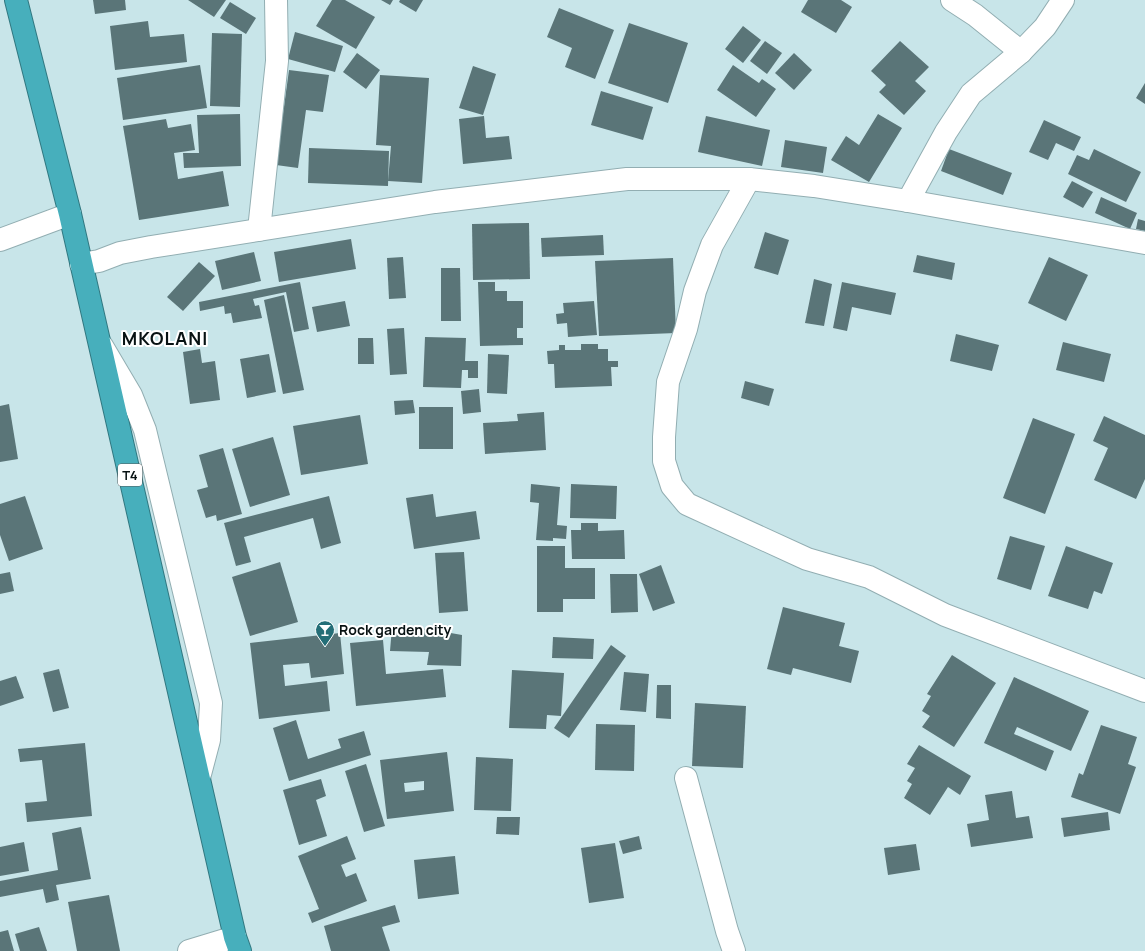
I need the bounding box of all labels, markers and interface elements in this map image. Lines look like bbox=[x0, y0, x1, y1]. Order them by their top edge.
district label: MKOLANI bbox=[122, 326, 208, 350]
road number: T4 bbox=[118, 464, 142, 486]
bar icon: Rock garden city bbox=[314, 619, 336, 647]
place label: Rock garden city bbox=[339, 620, 451, 639]

